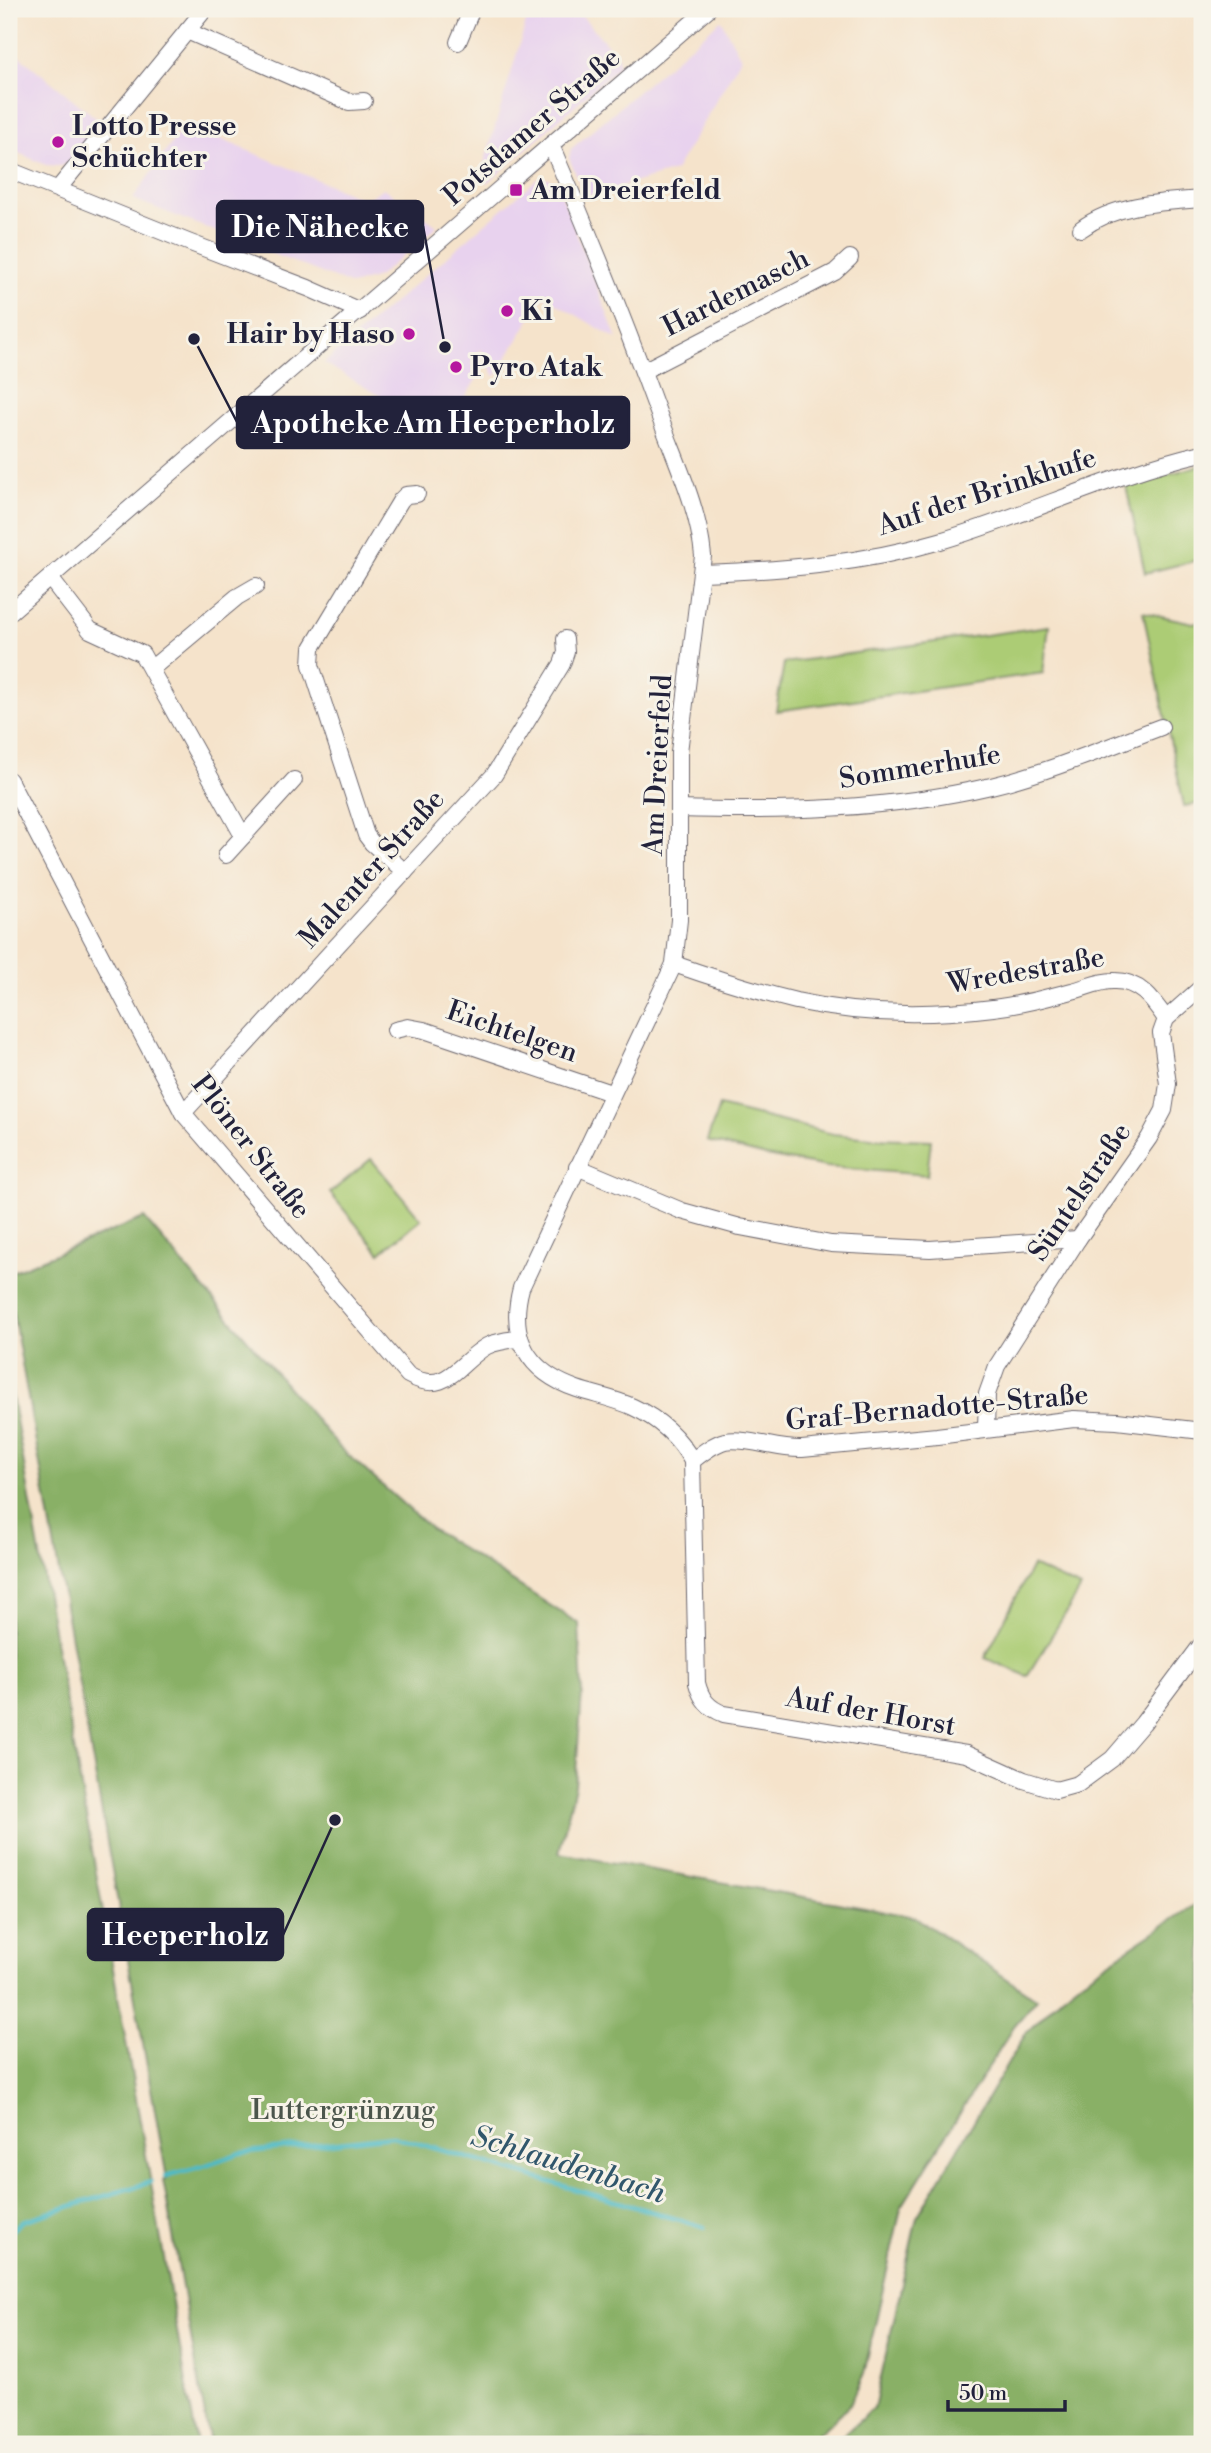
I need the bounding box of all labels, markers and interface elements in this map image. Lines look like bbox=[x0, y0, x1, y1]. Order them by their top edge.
street label: Potsdamer Straße bbox=[436, 40, 628, 214]
place label: Lotto Presse Schüchter bbox=[72, 109, 236, 176]
marker: Lotto Presse Schüchter bbox=[50, 134, 66, 150]
place label: Am Dreierfeld bbox=[529, 173, 721, 208]
marker: Am Dreierfeld bbox=[508, 182, 524, 198]
callout: Die Nähecke bbox=[217, 201, 423, 252]
text: Die Nähecke bbox=[231, 209, 409, 247]
street label: Hardemasch bbox=[657, 241, 816, 345]
place label: Ki bbox=[521, 294, 553, 329]
marker: Ki bbox=[499, 303, 515, 319]
place label: Hair by Haso bbox=[226, 317, 395, 352]
marker: Hair by Haso bbox=[401, 326, 417, 342]
place label: Pyro Atak bbox=[470, 350, 603, 385]
marker: Pyro Atak bbox=[448, 359, 464, 375]
callout: Apotheke Am Heeperholz bbox=[237, 397, 629, 448]
text: Apotheke Am Heeperholz bbox=[250, 405, 615, 443]
street label: Auf der Brinkhufe bbox=[872, 440, 1101, 544]
street label: Am Dreierfeld bbox=[636, 673, 680, 857]
street label: Sommerhufe bbox=[837, 737, 1003, 797]
street label: Malenter Straße bbox=[292, 782, 452, 956]
street label: Wredestraße bbox=[944, 940, 1107, 1002]
street label: Eichtelgen bbox=[442, 993, 582, 1071]
street label: Plöner Straße bbox=[184, 1068, 318, 1226]
street label: Süntelstraße bbox=[1021, 1116, 1139, 1268]
street label: Graf-Bernadotte-Straße bbox=[784, 1377, 1090, 1439]
street label: Auf der Horst bbox=[783, 1680, 959, 1744]
callout: Heeperholz bbox=[88, 1909, 283, 1960]
text: Heeperholz bbox=[101, 1917, 269, 1955]
park label: Luttergrünzug bbox=[251, 2093, 436, 2128]
water label: Schlaudenbach bbox=[466, 2117, 670, 2213]
scale bar bbox=[948, 2369, 1066, 2413]
text: 50 m bbox=[959, 2381, 1007, 2407]

